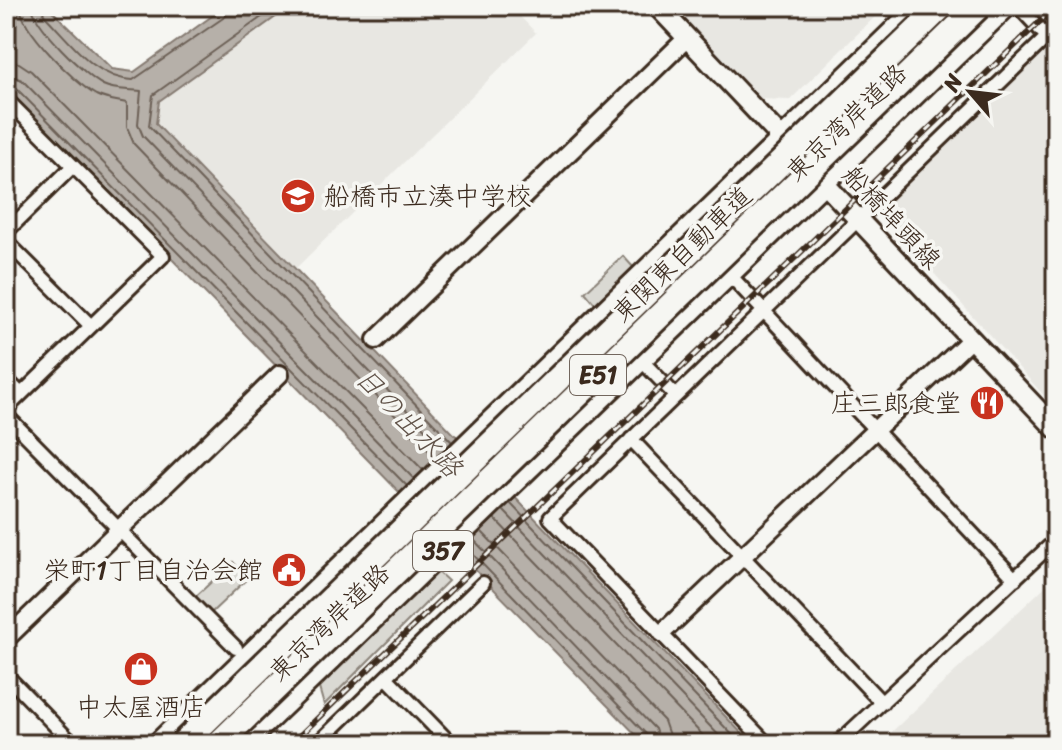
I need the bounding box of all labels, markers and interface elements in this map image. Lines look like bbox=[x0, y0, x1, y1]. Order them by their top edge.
street label: 東京湾岸道路 bbox=[774, 51, 918, 193]
north arrow bbox=[930, 52, 1010, 132]
text: N bbox=[932, 66, 974, 100]
street label: 船橋埠頭線 bbox=[831, 154, 953, 280]
place label: 船橋市立湊中学校 bbox=[324, 173, 532, 219]
street label: 東関東自動車道 bbox=[601, 174, 763, 334]
school or university icon: 船橋市立湊中学校 bbox=[279, 177, 317, 215]
water label: 日の出水路 bbox=[342, 355, 476, 491]
road number: E51 bbox=[570, 355, 626, 395]
place label: 庄三郎食堂 bbox=[831, 380, 961, 426]
restaurant icon: 庄三郎食堂 bbox=[968, 384, 1006, 422]
road number: 357 bbox=[413, 531, 473, 571]
place label: 栄町1丁目自治会館 bbox=[44, 547, 263, 593]
street label: 東京湾岸道路 bbox=[257, 551, 401, 693]
public building icon: 栄町1丁目自治会館 bbox=[270, 551, 308, 589]
shop icon: 中太屋酒店 bbox=[122, 650, 160, 688]
place label: 中太屋酒店 bbox=[76, 684, 206, 730]

